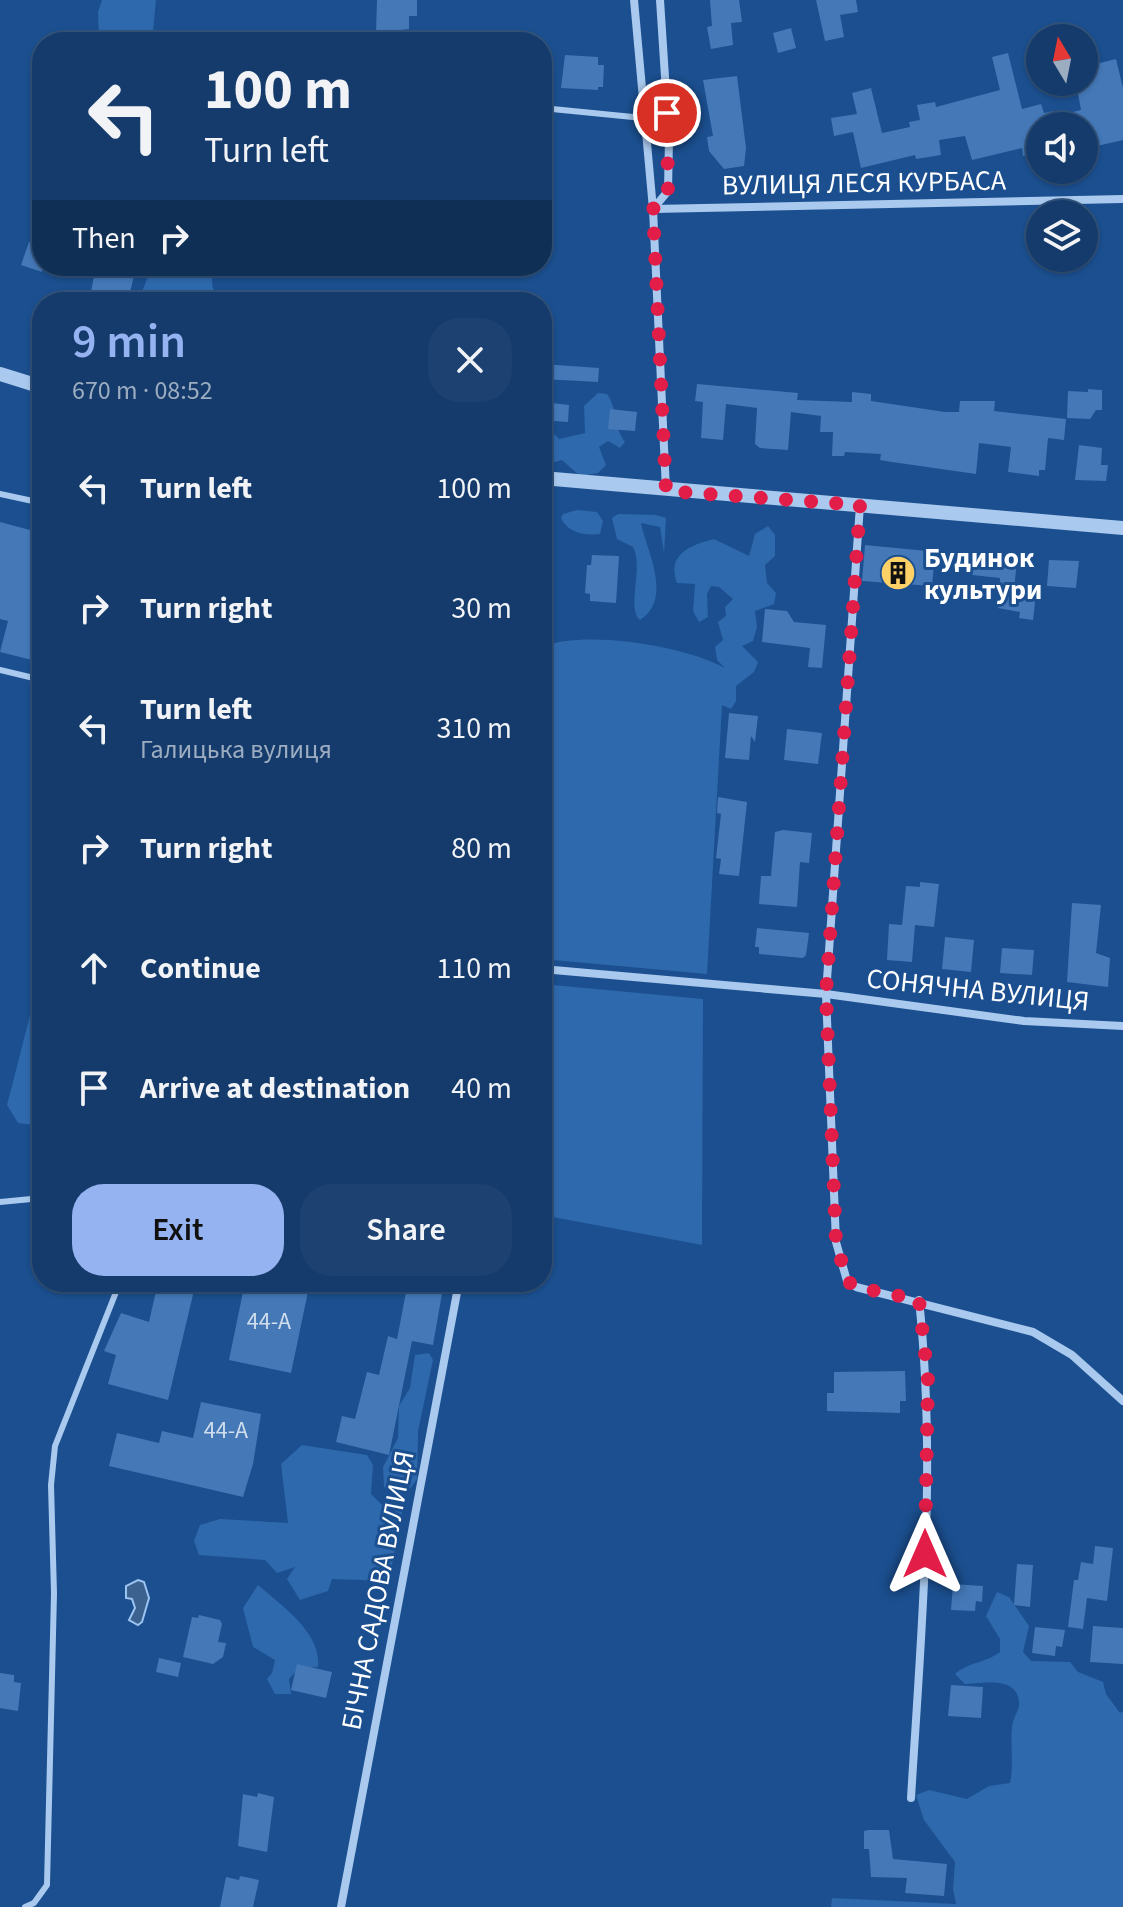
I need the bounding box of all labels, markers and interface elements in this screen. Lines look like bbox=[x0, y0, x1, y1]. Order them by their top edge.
north arrow bbox=[1026, 24, 1098, 96]
map controls bbox=[1026, 24, 1098, 272]
text: 100 m bbox=[204, 51, 352, 130]
icon: left bbox=[72, 64, 176, 168]
pin bbox=[633, 79, 701, 147]
icon: arrive bbox=[645, 91, 689, 135]
button: sound bbox=[1026, 112, 1098, 184]
text: Turn left bbox=[204, 125, 329, 176]
street label: ВУЛИЦЯ ЛЕСЯ КУРБАСА bbox=[722, 161, 1007, 205]
button: layers bbox=[1026, 200, 1098, 272]
icon: right bbox=[152, 216, 196, 260]
text: Then bbox=[72, 217, 136, 260]
text: 9 min bbox=[72, 308, 186, 376]
button: close bbox=[428, 318, 512, 402]
text: 670 m · 08:52 bbox=[72, 372, 213, 409]
icon: left bbox=[72, 466, 116, 510]
text: Turn left bbox=[140, 467, 252, 510]
text: 100 m bbox=[436, 467, 512, 510]
place label: Будинок культури bbox=[924, 538, 1042, 610]
building icon: Будинок культури bbox=[879, 554, 917, 592]
icon: right bbox=[72, 586, 116, 630]
text: Turn right bbox=[140, 587, 272, 630]
text: 30 m bbox=[451, 587, 512, 630]
text: Turn left bbox=[140, 688, 252, 731]
icon: left bbox=[72, 706, 116, 750]
text: 310 m bbox=[436, 707, 512, 750]
text: Галицька вулиця bbox=[140, 731, 332, 768]
icon: right bbox=[72, 826, 116, 870]
text: Turn right bbox=[140, 827, 272, 870]
text: 80 m bbox=[451, 827, 512, 870]
icon: ahead bbox=[72, 946, 116, 990]
text: Continue bbox=[140, 947, 261, 990]
text: 110 m bbox=[436, 947, 512, 990]
street label: СОНЯЧНА ВУЛИЦЯ bbox=[865, 958, 1091, 1022]
icon: arrive bbox=[72, 1066, 116, 1110]
text: Arrive at destination bbox=[140, 1067, 410, 1110]
text: 40 m bbox=[451, 1067, 512, 1110]
button: Exit bbox=[72, 1184, 284, 1276]
button: Share bbox=[300, 1184, 512, 1276]
house number: 44-А bbox=[247, 1304, 291, 1339]
house number: 44-А bbox=[204, 1413, 248, 1448]
street label: БІЧНА САДОВА ВУЛИЦЯ bbox=[331, 1447, 425, 1733]
position arrow bbox=[883, 1512, 967, 1596]

